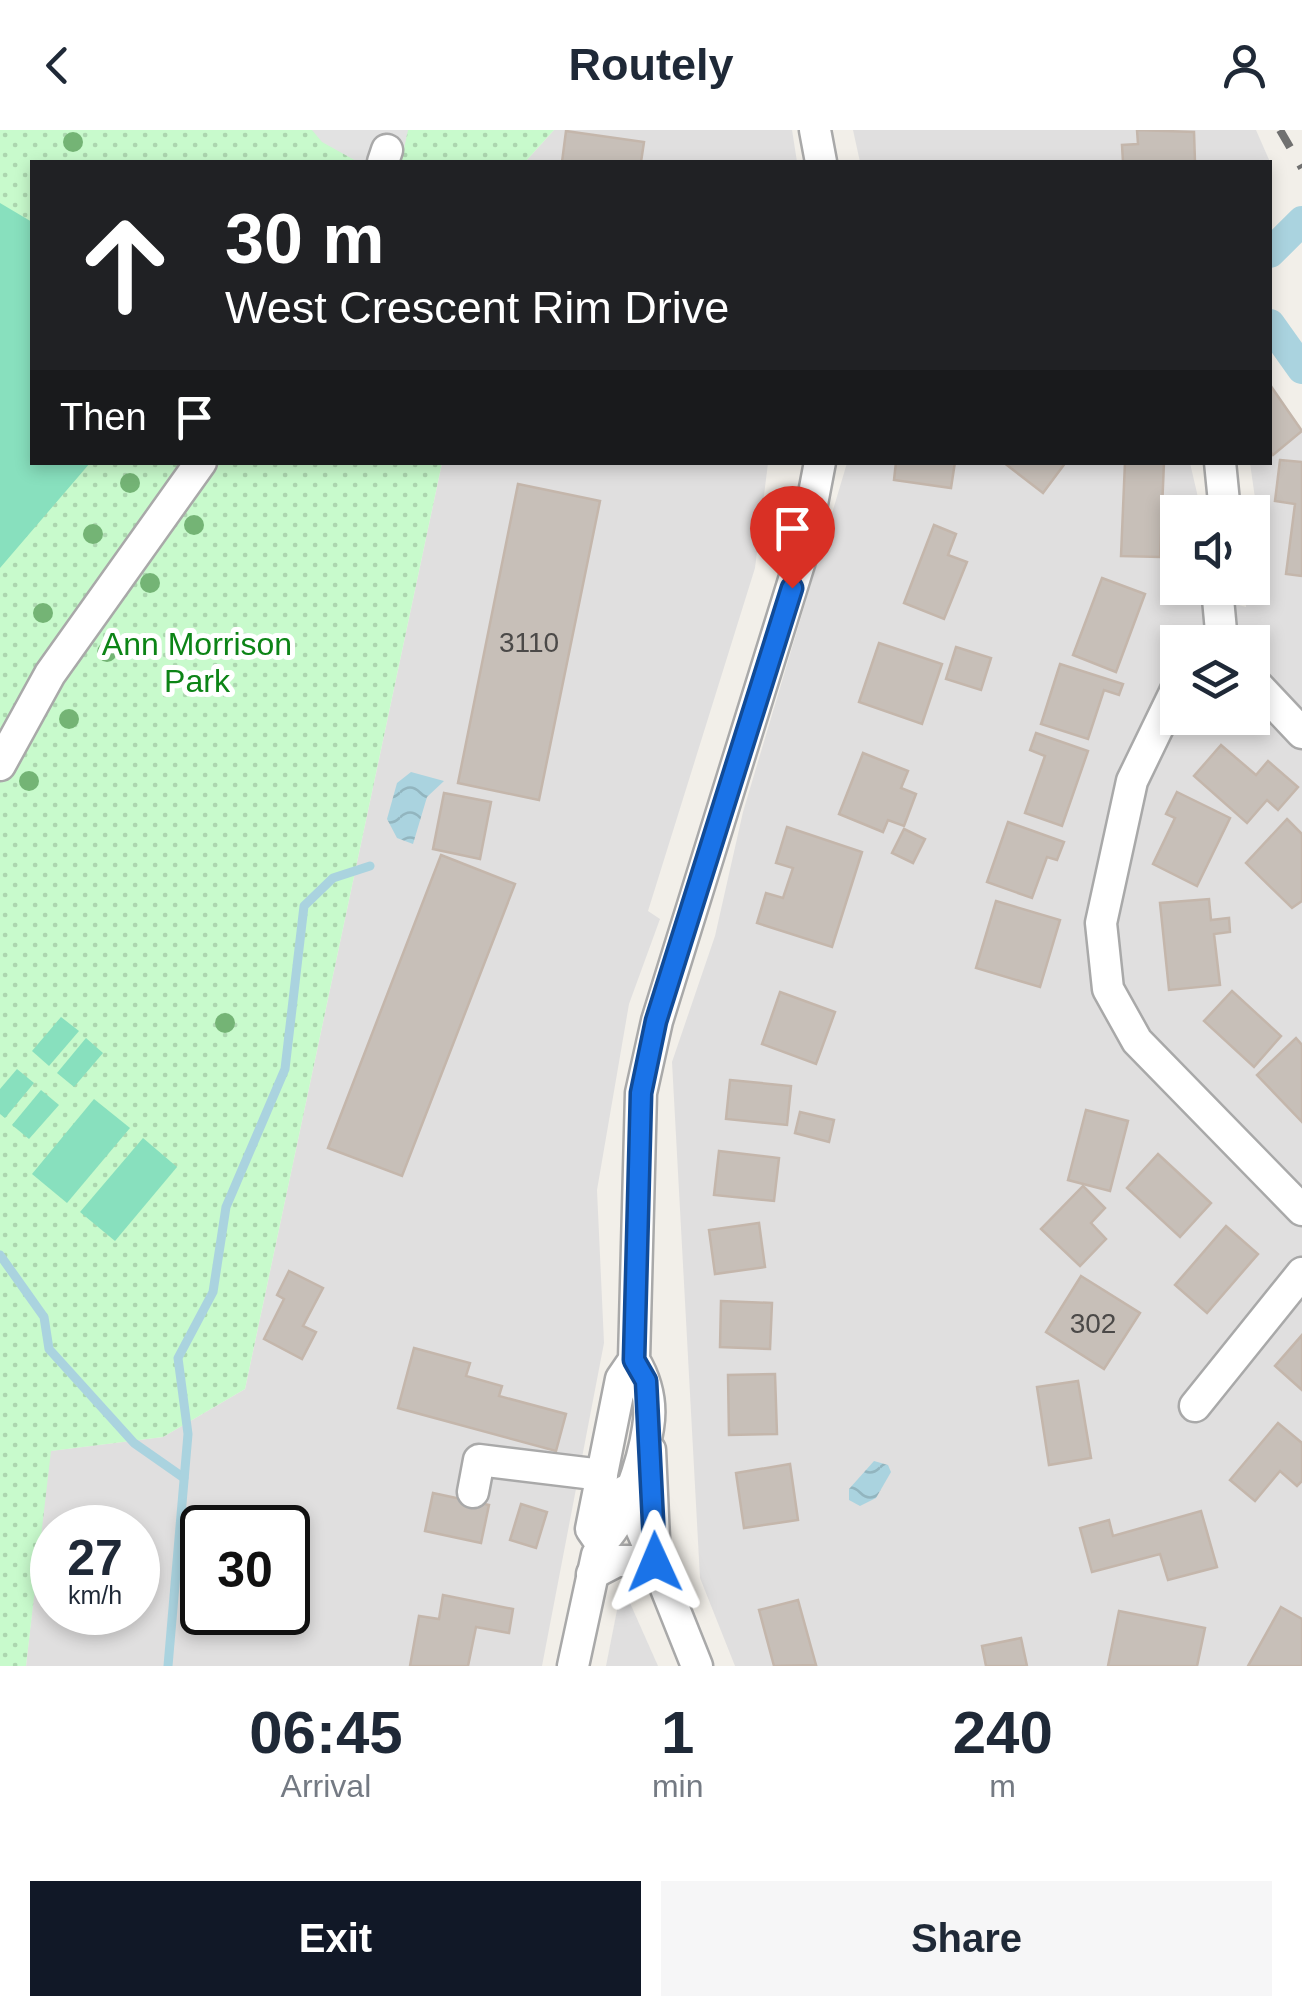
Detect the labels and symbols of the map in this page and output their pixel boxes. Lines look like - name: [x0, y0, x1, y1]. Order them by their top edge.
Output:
- pin: [750, 486, 835, 589]
- park label: Ann Morrison Park: [102, 626, 292, 699]
- house number: 3110: [499, 627, 559, 658]
- house number: 302: [1070, 1308, 1116, 1339]
- speed limit sign: 30: [180, 1505, 310, 1635]
- position arrow: [603, 1510, 707, 1614]

